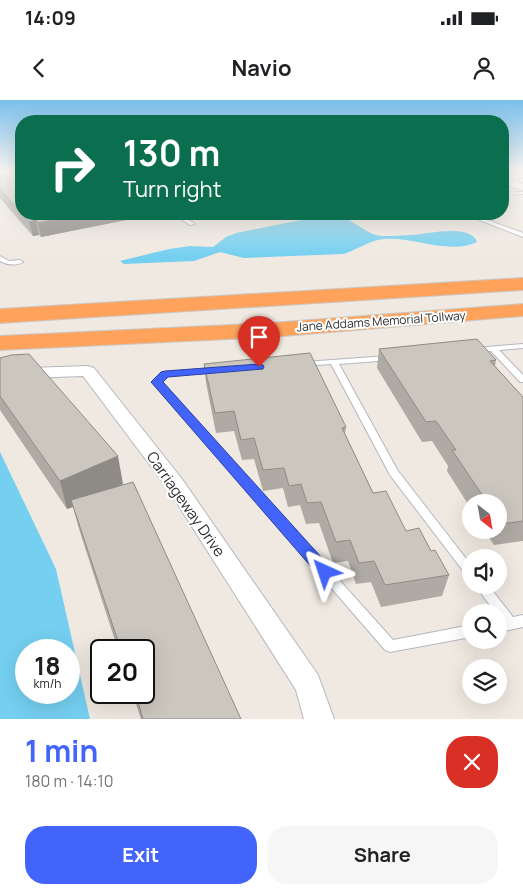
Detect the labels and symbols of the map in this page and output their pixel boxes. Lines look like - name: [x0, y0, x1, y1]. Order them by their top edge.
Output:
- street label: Jane Addams Memorial Tollway: [296, 307, 467, 335]
- pin: [238, 316, 280, 367]
- street label: Carriageway Drive: [142, 447, 230, 561]
- north arrow: [462, 494, 508, 539]
- position arrow: [298, 545, 350, 597]
- speed limit sign: 20: [90, 639, 155, 704]

